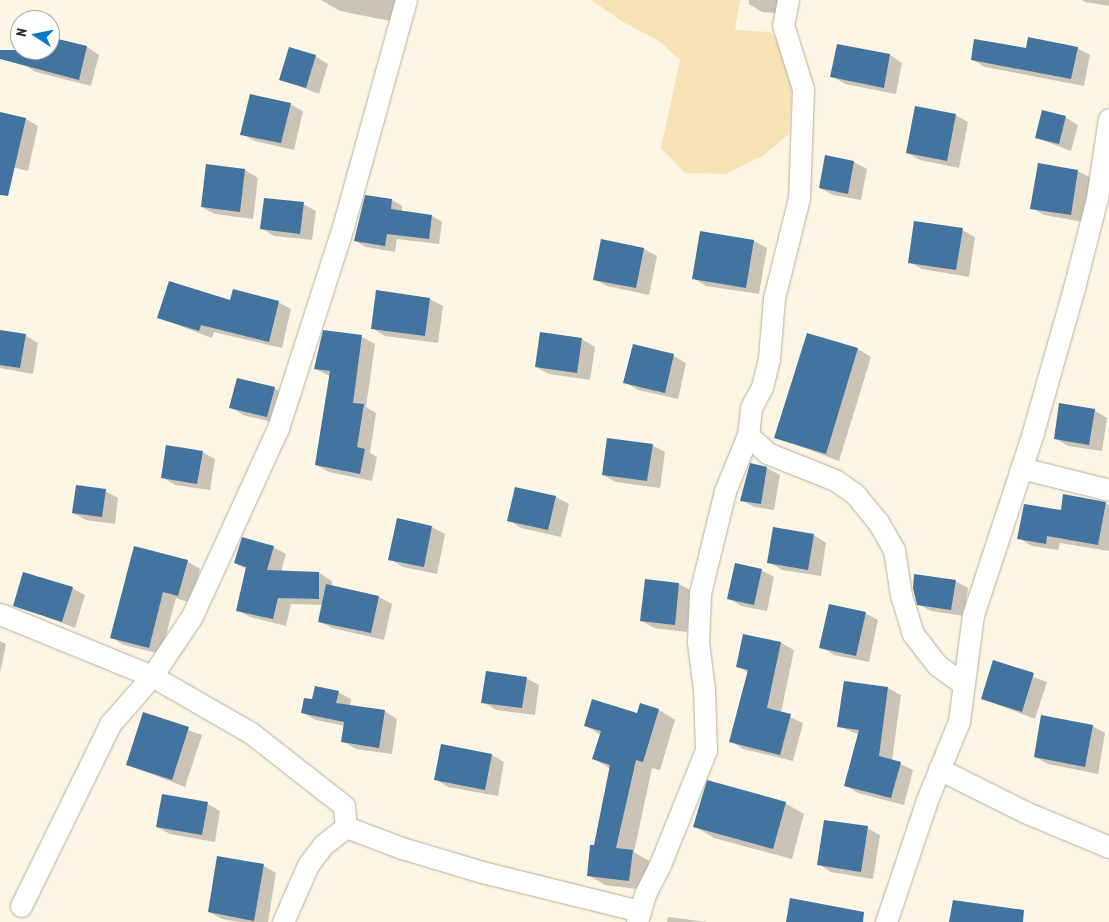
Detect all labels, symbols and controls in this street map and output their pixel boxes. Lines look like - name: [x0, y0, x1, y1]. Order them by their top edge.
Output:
- north arrow: [10, 10, 60, 60]
- text: N: [12, 27, 31, 38]

